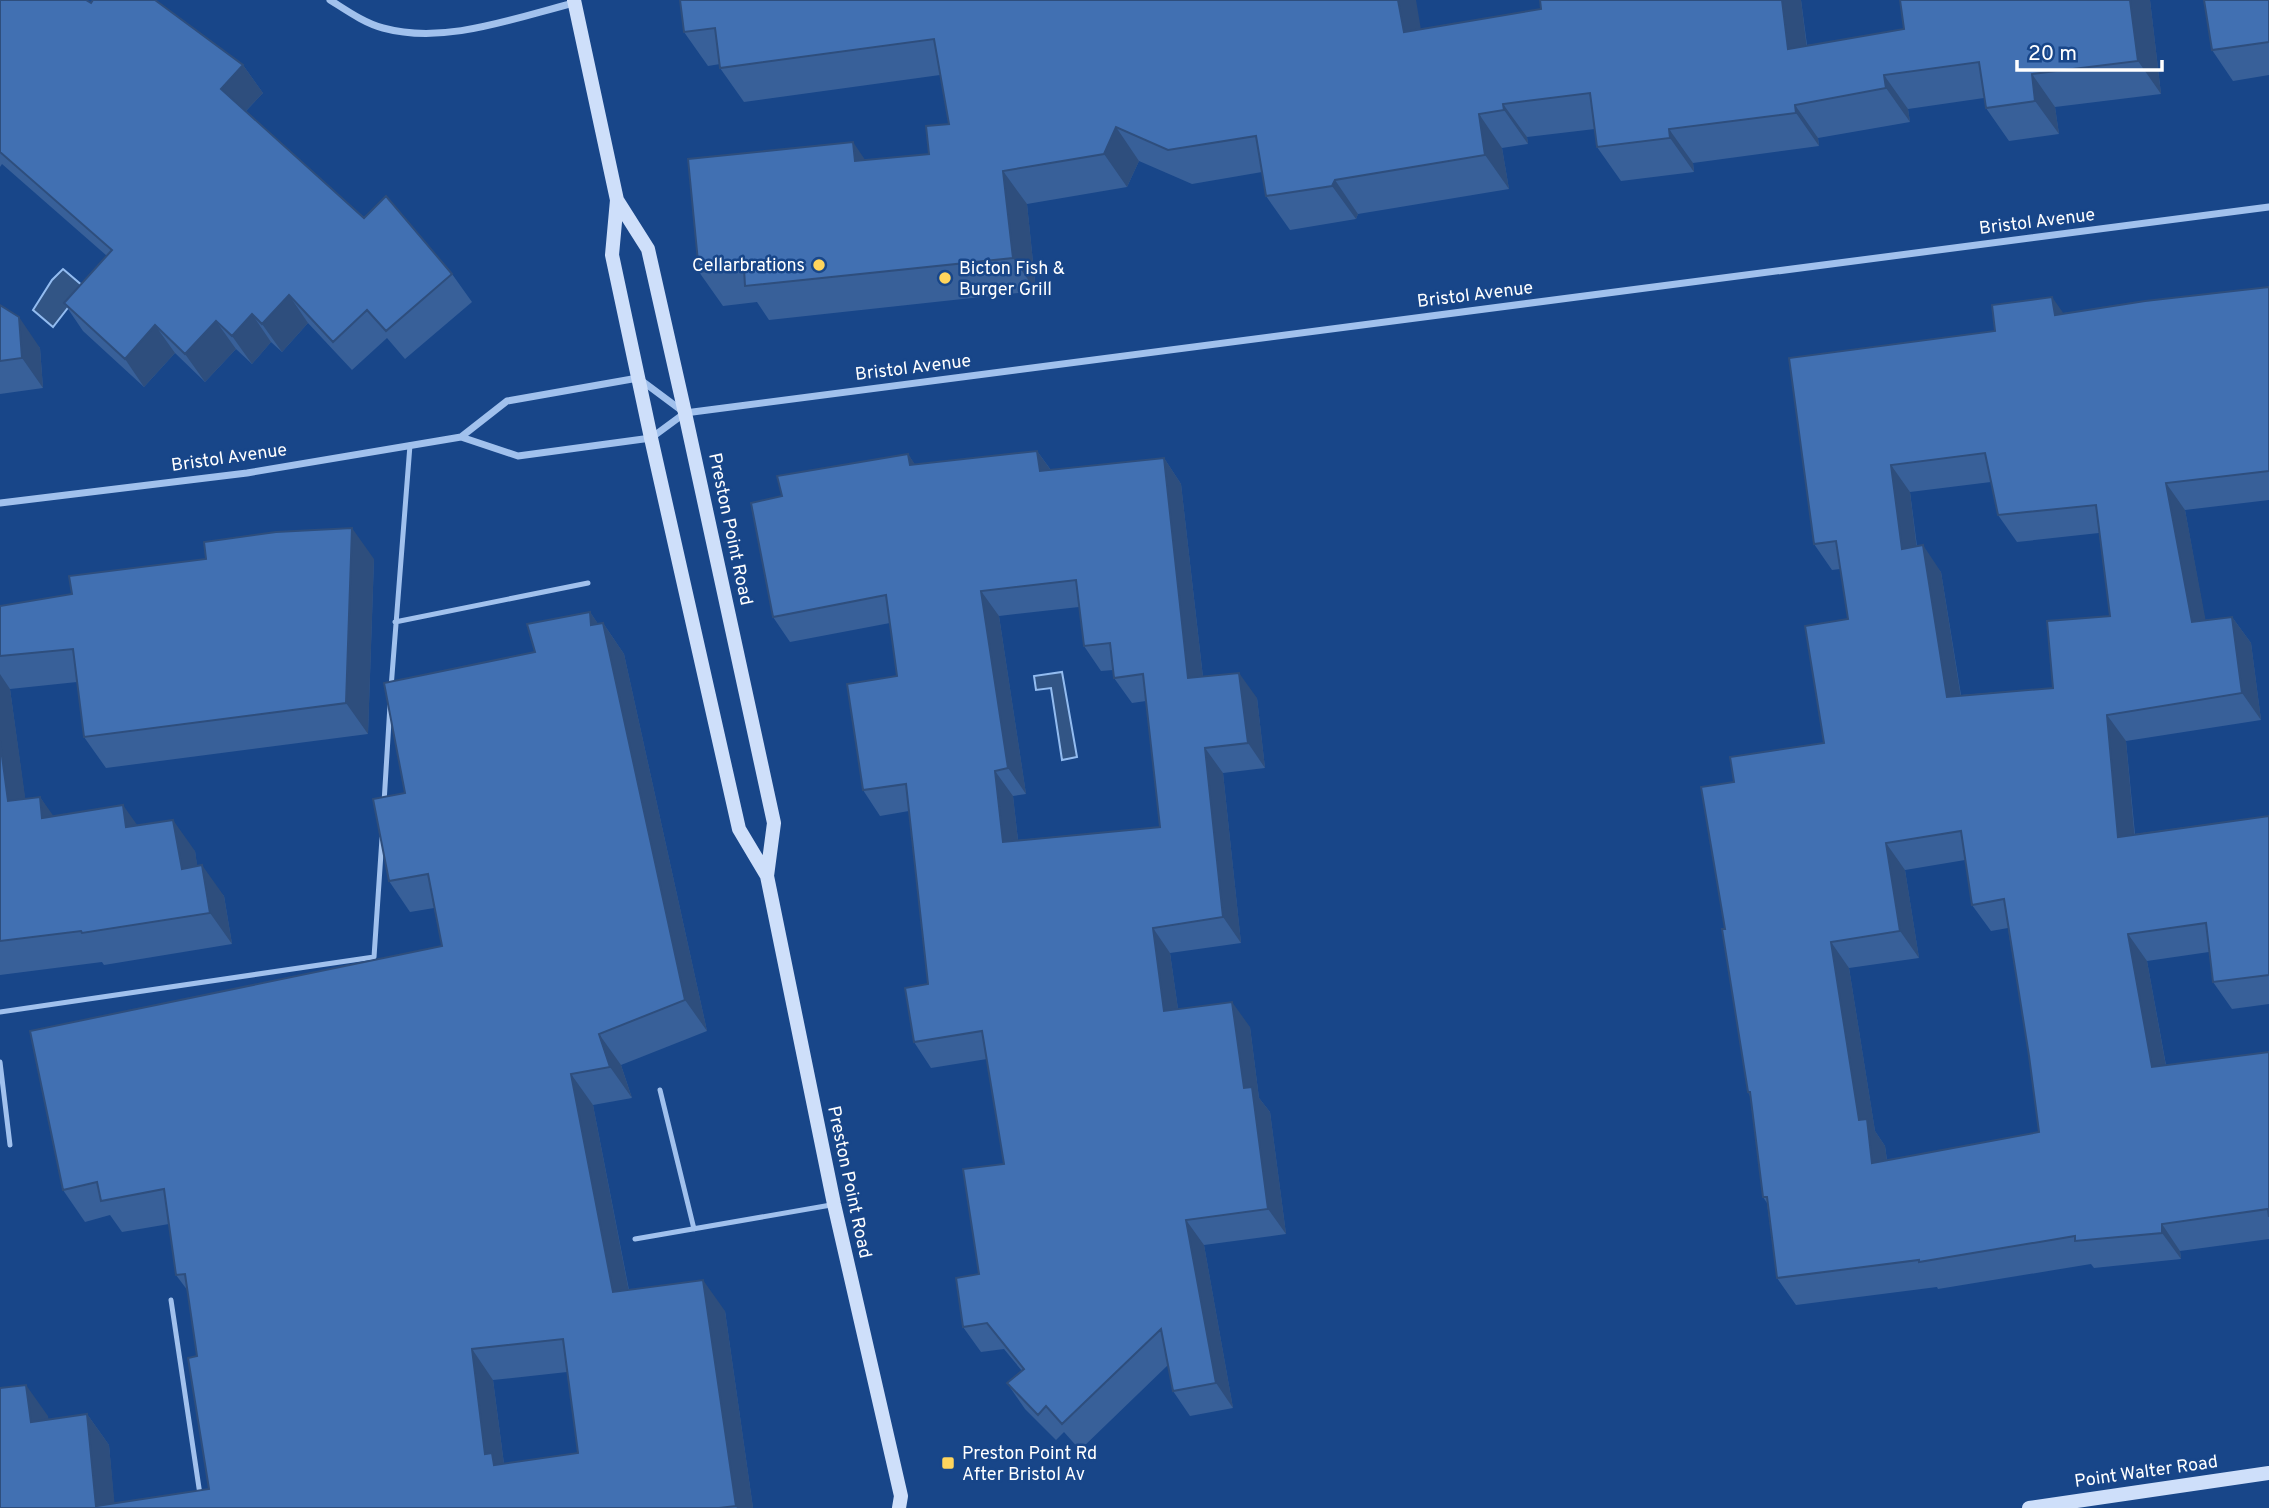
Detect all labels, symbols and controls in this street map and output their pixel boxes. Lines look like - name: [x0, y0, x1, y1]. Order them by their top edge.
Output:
- scale bar: [2017, 28, 2162, 72]
- text: 20 m: [2028, 41, 2077, 68]
- street label: Bristol Avenue: [1978, 204, 2096, 241]
- place label: Cellarbrations: [692, 255, 805, 278]
- marker: Cellarbrations: [811, 257, 827, 273]
- place label: Bicton Fish & Burger Grill: [959, 258, 1065, 302]
- marker: Bicton Fish & Burger Grill: [937, 270, 953, 286]
- street label: Bristol Avenue: [1416, 277, 1534, 314]
- street label: Bristol Avenue: [854, 350, 972, 387]
- street label: Bristol Avenue: [170, 439, 289, 478]
- street label: Preston Point Road: [702, 451, 757, 608]
- street label: Preston Point Road: [821, 1104, 876, 1261]
- place label: Preston Point Rd After Bristol Av: [962, 1443, 1097, 1487]
- street label: Point Walter Road: [2073, 1451, 2220, 1494]
- marker: Preston Point Rd After Bristol Av: [940, 1455, 956, 1471]

